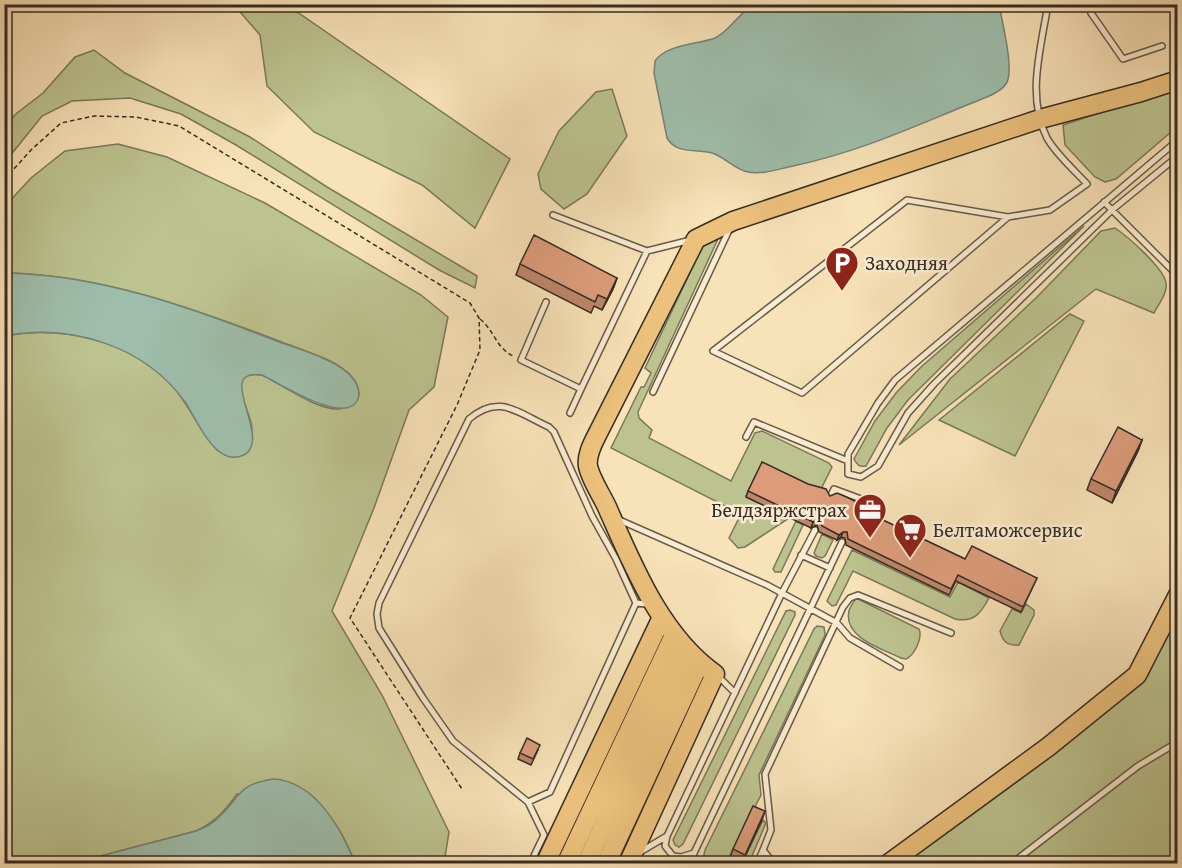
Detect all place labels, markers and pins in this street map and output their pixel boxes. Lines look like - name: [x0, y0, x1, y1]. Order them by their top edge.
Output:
- parking icon: Заходняя: [824, 245, 860, 292]
- place label: Заходняя: [865, 248, 948, 277]
- office icon: Белдзяржстрах: [852, 492, 888, 539]
- place label: Белдзяржстрах: [711, 495, 848, 524]
- supermarket icon: Белтаможсервис: [892, 512, 928, 559]
- place label: Белтаможсервис: [933, 515, 1083, 544]

